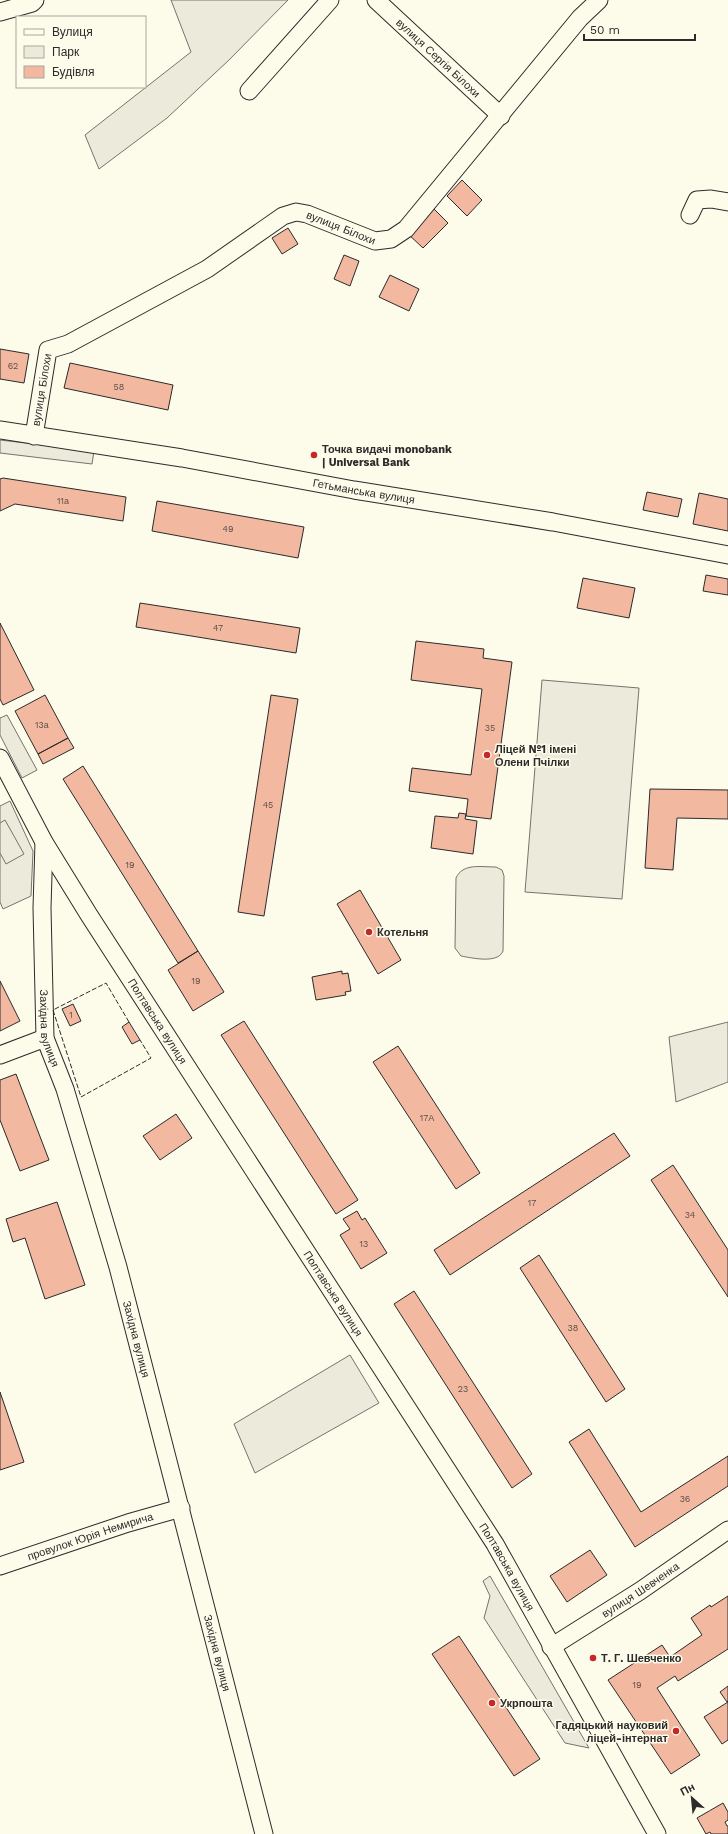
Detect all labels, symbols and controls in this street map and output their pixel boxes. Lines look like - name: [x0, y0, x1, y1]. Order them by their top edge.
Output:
- legend: [16, 16, 146, 88]
- street label: вулиця Сергія Білохи: [394, 16, 483, 100]
- scale bar: [584, 16, 695, 42]
- text: 50 m: [590, 23, 620, 37]
- text: Вулиця: [52, 25, 93, 39]
- text: Парк: [52, 45, 80, 59]
- text: Будівля: [52, 65, 94, 79]
- street label: вулиця Білохи: [305, 208, 378, 247]
- street label: вулиця Білохи: [29, 352, 54, 427]
- house number: 62: [8, 361, 18, 371]
- house number: 58: [114, 382, 124, 392]
- place label: Точка видачі monobank | Universal Bank: [322, 443, 452, 469]
- marker: Точка видачі monobank | Universal Bank: [309, 450, 319, 460]
- street label: Гетьманська вулиця: [312, 476, 416, 506]
- house number: 11а: [57, 496, 69, 506]
- house number: 49: [222, 524, 234, 534]
- house number: 47: [213, 623, 223, 633]
- house number: 13а: [35, 720, 49, 730]
- house number: 35: [485, 723, 495, 733]
- place label: Ліцей №1 імені Олени Пчілки: [495, 743, 576, 769]
- marker: Ліцей №1 імені Олени Пчілки: [482, 750, 492, 760]
- house number: 45: [263, 800, 273, 810]
- house number: 19: [125, 860, 135, 870]
- place label: Котельня: [377, 926, 428, 939]
- marker: Котельня: [364, 927, 374, 937]
- street label: Полтавська вулиця: [125, 976, 190, 1066]
- house number: 19: [191, 976, 201, 986]
- street label: Західна вулиця: [37, 989, 62, 1069]
- house number: 1: [69, 1010, 73, 1020]
- house number: 17А: [420, 1113, 434, 1123]
- house number: 17: [528, 1198, 536, 1208]
- house number: 34: [685, 1210, 696, 1220]
- house number: 13: [360, 1239, 368, 1249]
- street label: Полтавська вулиця: [301, 1248, 366, 1339]
- street label: Західна вулиця: [120, 1299, 153, 1379]
- house number: 38: [568, 1323, 578, 1333]
- house number: 23: [458, 1384, 468, 1394]
- house number: 36: [680, 1494, 690, 1504]
- street label: провулок Юрія Немирича: [26, 1509, 155, 1563]
- street label: Полтавська вулиця: [477, 1521, 537, 1613]
- street label: вулиця Шевченка: [599, 1559, 682, 1620]
- street label: Західна вулиця: [201, 1613, 233, 1693]
- place label: Т. Г. Шевченко: [601, 1652, 682, 1665]
- marker: Т. Г. Шевченко: [588, 1653, 598, 1663]
- house number: 19: [632, 1680, 642, 1690]
- place label: Укрпошта: [500, 1697, 554, 1710]
- marker: Укрпошта: [487, 1698, 497, 1708]
- place label: Гадяцький науковий ліцей-інтернат: [555, 1719, 669, 1745]
- marker: Гадяцький науковий ліцей-інтернат: [671, 1726, 681, 1736]
- north arrow: [672, 1778, 712, 1818]
- text: Пн: [678, 1780, 697, 1799]

